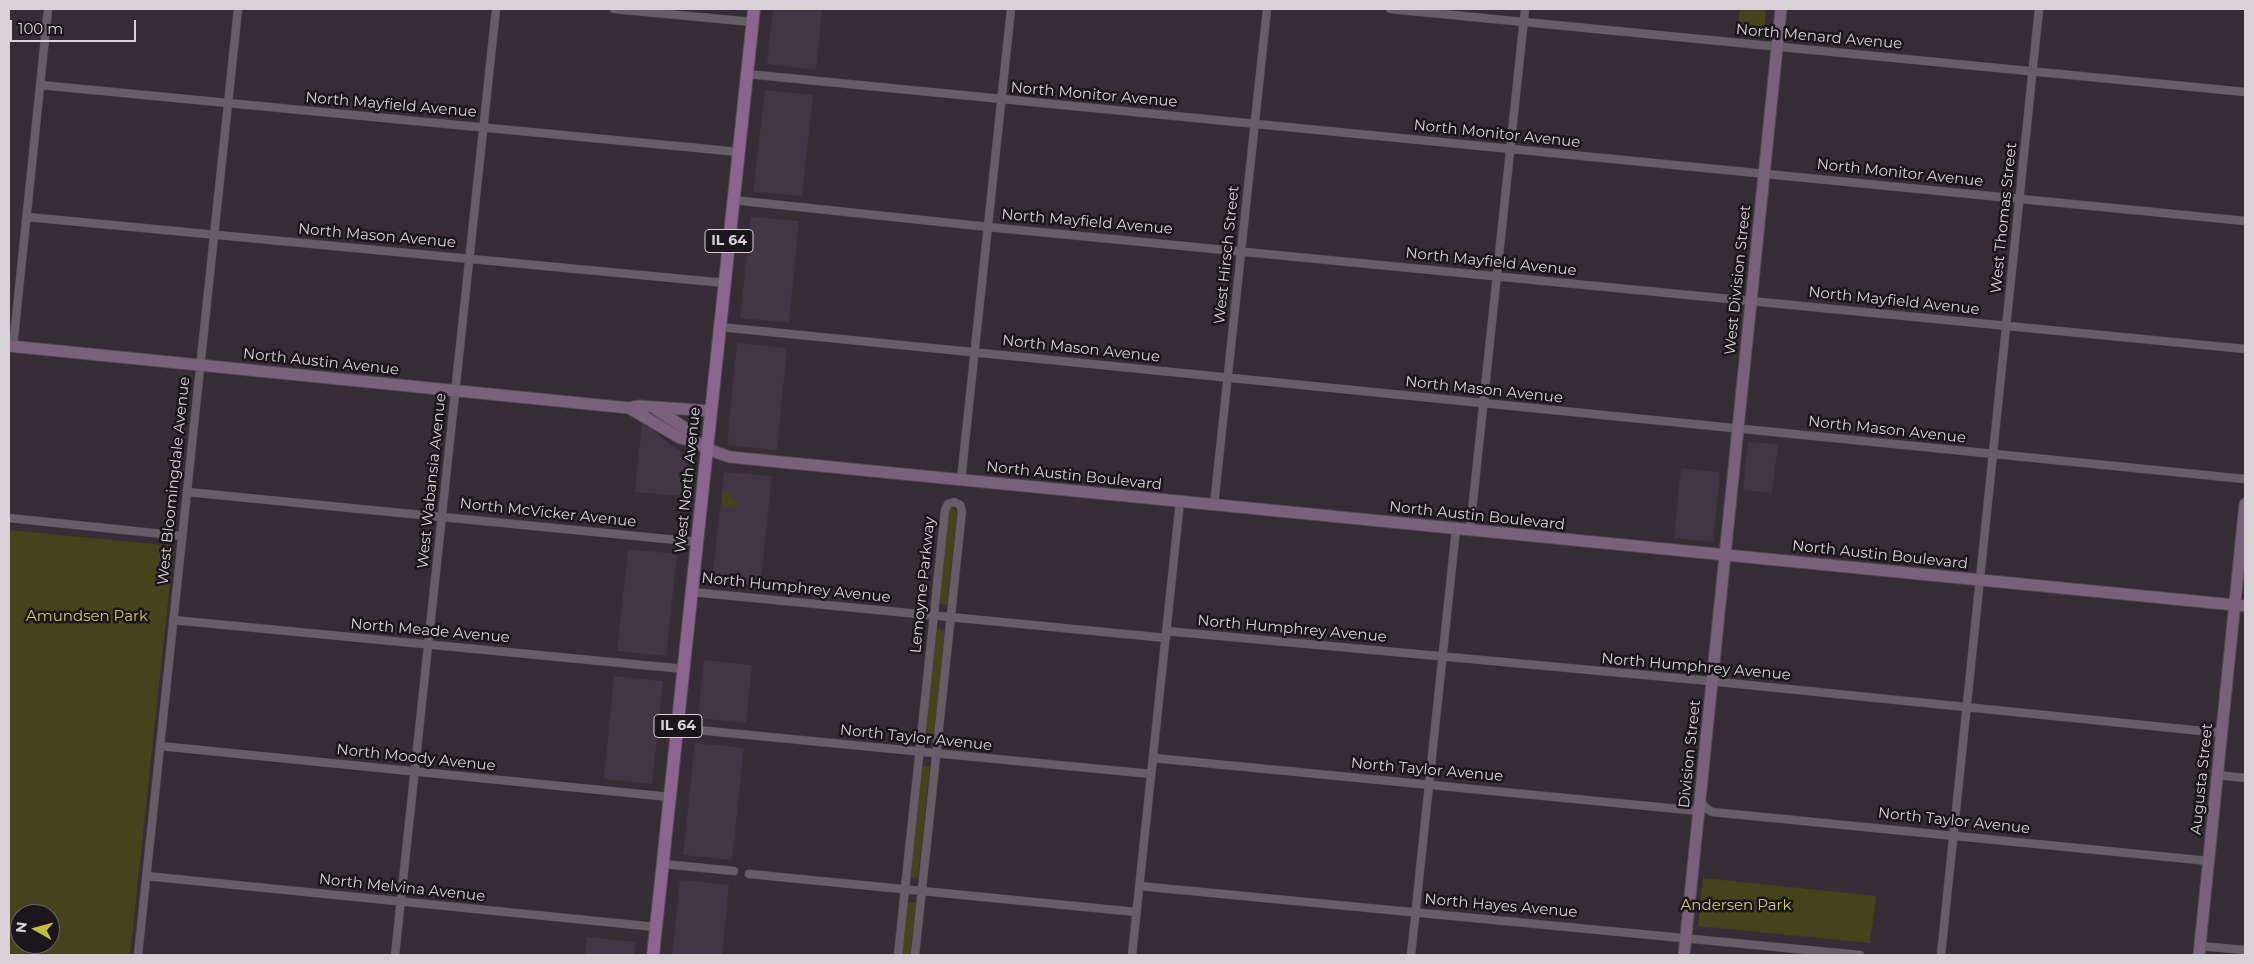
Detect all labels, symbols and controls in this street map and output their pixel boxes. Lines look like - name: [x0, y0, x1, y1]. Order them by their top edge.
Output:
- scale bar: [12, 10, 139, 42]
- text: 100 m: [18, 19, 63, 38]
- street label: North Menard Avenue: [1735, 21, 1903, 53]
- street label: North Monitor Avenue: [1010, 79, 1178, 111]
- street label: North Mayfield Avenue: [305, 89, 477, 121]
- street label: North Monitor Avenue: [1413, 116, 1581, 152]
- street label: West Thomas Street: [1987, 142, 2021, 294]
- street label: North Monitor Avenue: [1816, 155, 1984, 191]
- street label: West Hirsch Street: [1211, 185, 1243, 325]
- street label: West Division Street: [1721, 204, 1755, 356]
- street label: North Mayfield Avenue: [1001, 206, 1173, 238]
- street label: North Mason Avenue: [297, 220, 457, 252]
- road number: IL 64: [705, 230, 753, 252]
- street label: North Mayfield Avenue: [1405, 244, 1577, 280]
- street label: North Mayfield Avenue: [1808, 283, 1980, 319]
- street label: North Mason Avenue: [1001, 332, 1161, 366]
- street label: North Austin Avenue: [242, 345, 400, 379]
- street label: North Mason Avenue: [1404, 373, 1564, 407]
- street label: West Bloomingdale Avenue: [154, 376, 194, 586]
- street label: West Wabansia Avenue: [414, 392, 450, 570]
- street label: West North Avenue: [671, 406, 705, 554]
- street label: North Mason Avenue: [1807, 413, 1967, 447]
- street label: North Austin Boulevard: [985, 458, 1163, 494]
- street label: North McVicker Avenue: [459, 495, 637, 531]
- street label: North Austin Boulevard: [1388, 498, 1566, 534]
- street label: Lemoyne Parkway: [907, 516, 939, 654]
- street label: North Austin Boulevard: [1791, 537, 1969, 573]
- street label: North Humphrey Avenue: [701, 569, 891, 607]
- park label: Amundsen Park: [26, 608, 148, 626]
- street label: North Humphrey Avenue: [1197, 612, 1387, 646]
- street label: North Meade Avenue: [350, 615, 510, 647]
- street label: North Humphrey Avenue: [1601, 650, 1791, 684]
- street label: Division Street: [1675, 699, 1705, 809]
- road number: IL 64: [654, 714, 702, 738]
- street label: North Taylor Avenue: [839, 721, 993, 755]
- street label: Augusta Street: [2187, 722, 2217, 836]
- street label: North Moody Avenue: [336, 741, 496, 775]
- street label: North Taylor Avenue: [1350, 754, 1504, 786]
- street label: North Taylor Avenue: [1877, 804, 2031, 838]
- street label: North Melvina Avenue: [318, 870, 486, 906]
- street label: North Hayes Avenue: [1424, 890, 1578, 922]
- park label: Andersen Park: [1681, 897, 1791, 915]
- north arrow: [10, 904, 60, 954]
- text: N: [11, 921, 31, 934]

